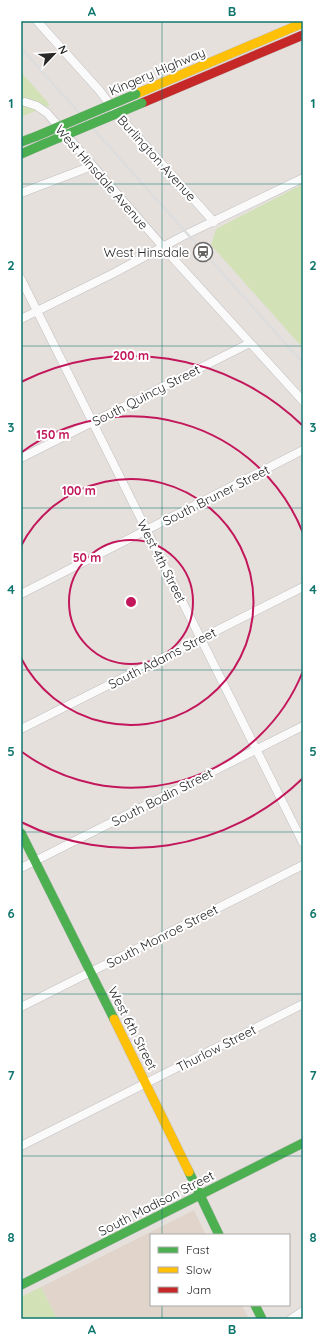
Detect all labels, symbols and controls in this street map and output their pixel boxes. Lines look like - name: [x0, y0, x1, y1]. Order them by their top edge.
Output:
- text: A: [88, 3, 97, 19]
- text: B: [228, 3, 236, 19]
- north arrow: [34, 34, 74, 74]
- text: N: [55, 43, 71, 56]
- street label: Kingery Highway: [106, 44, 208, 98]
- text: 1: [8, 95, 14, 111]
- text: 1: [310, 95, 316, 111]
- street label: Burlington Avenue: [114, 112, 200, 204]
- street label: West Hinsdale Avenue: [52, 121, 152, 233]
- station icon: West Hinsdale: [192, 241, 214, 263]
- place label: West Hinsdale: [104, 244, 189, 260]
- text: 2: [7, 257, 15, 273]
- text: 2: [309, 257, 317, 273]
- text: 200 m: [113, 348, 149, 363]
- street label: South Quincy Street: [89, 361, 203, 429]
- text: 3: [8, 419, 15, 435]
- text: 3: [310, 419, 317, 435]
- text: 150 m: [36, 427, 70, 442]
- street label: South Bruner Street: [160, 461, 272, 529]
- text: 100 m: [62, 483, 96, 498]
- street label: West 4th Street: [134, 517, 190, 605]
- text: 50 m: [73, 550, 101, 565]
- text: 4: [7, 581, 15, 597]
- text: 4: [309, 581, 317, 597]
- centre of rings: [124, 595, 138, 609]
- street label: South Adams Street: [105, 624, 219, 692]
- text: 5: [7, 743, 15, 759]
- text: 5: [309, 743, 317, 759]
- street label: South Bodin Street: [109, 765, 215, 829]
- street label: South Monroe Street: [104, 901, 220, 971]
- text: 6: [7, 905, 15, 921]
- text: 6: [309, 905, 317, 921]
- street label: West 6th Street: [105, 984, 161, 1072]
- street label: Thurlow Street: [174, 1021, 258, 1075]
- text: 7: [7, 1067, 15, 1083]
- text: 7: [309, 1067, 317, 1083]
- street label: South Madison Street: [95, 1167, 217, 1239]
- text: 8: [7, 1229, 15, 1245]
- text: 8: [309, 1229, 317, 1245]
- legend: [150, 1234, 290, 1306]
- text: Fast: [186, 1242, 210, 1257]
- text: Slow: [186, 1262, 212, 1277]
- text: Jam: [186, 1282, 211, 1297]
- text: A: [88, 1321, 97, 1337]
- text: B: [228, 1321, 236, 1337]

